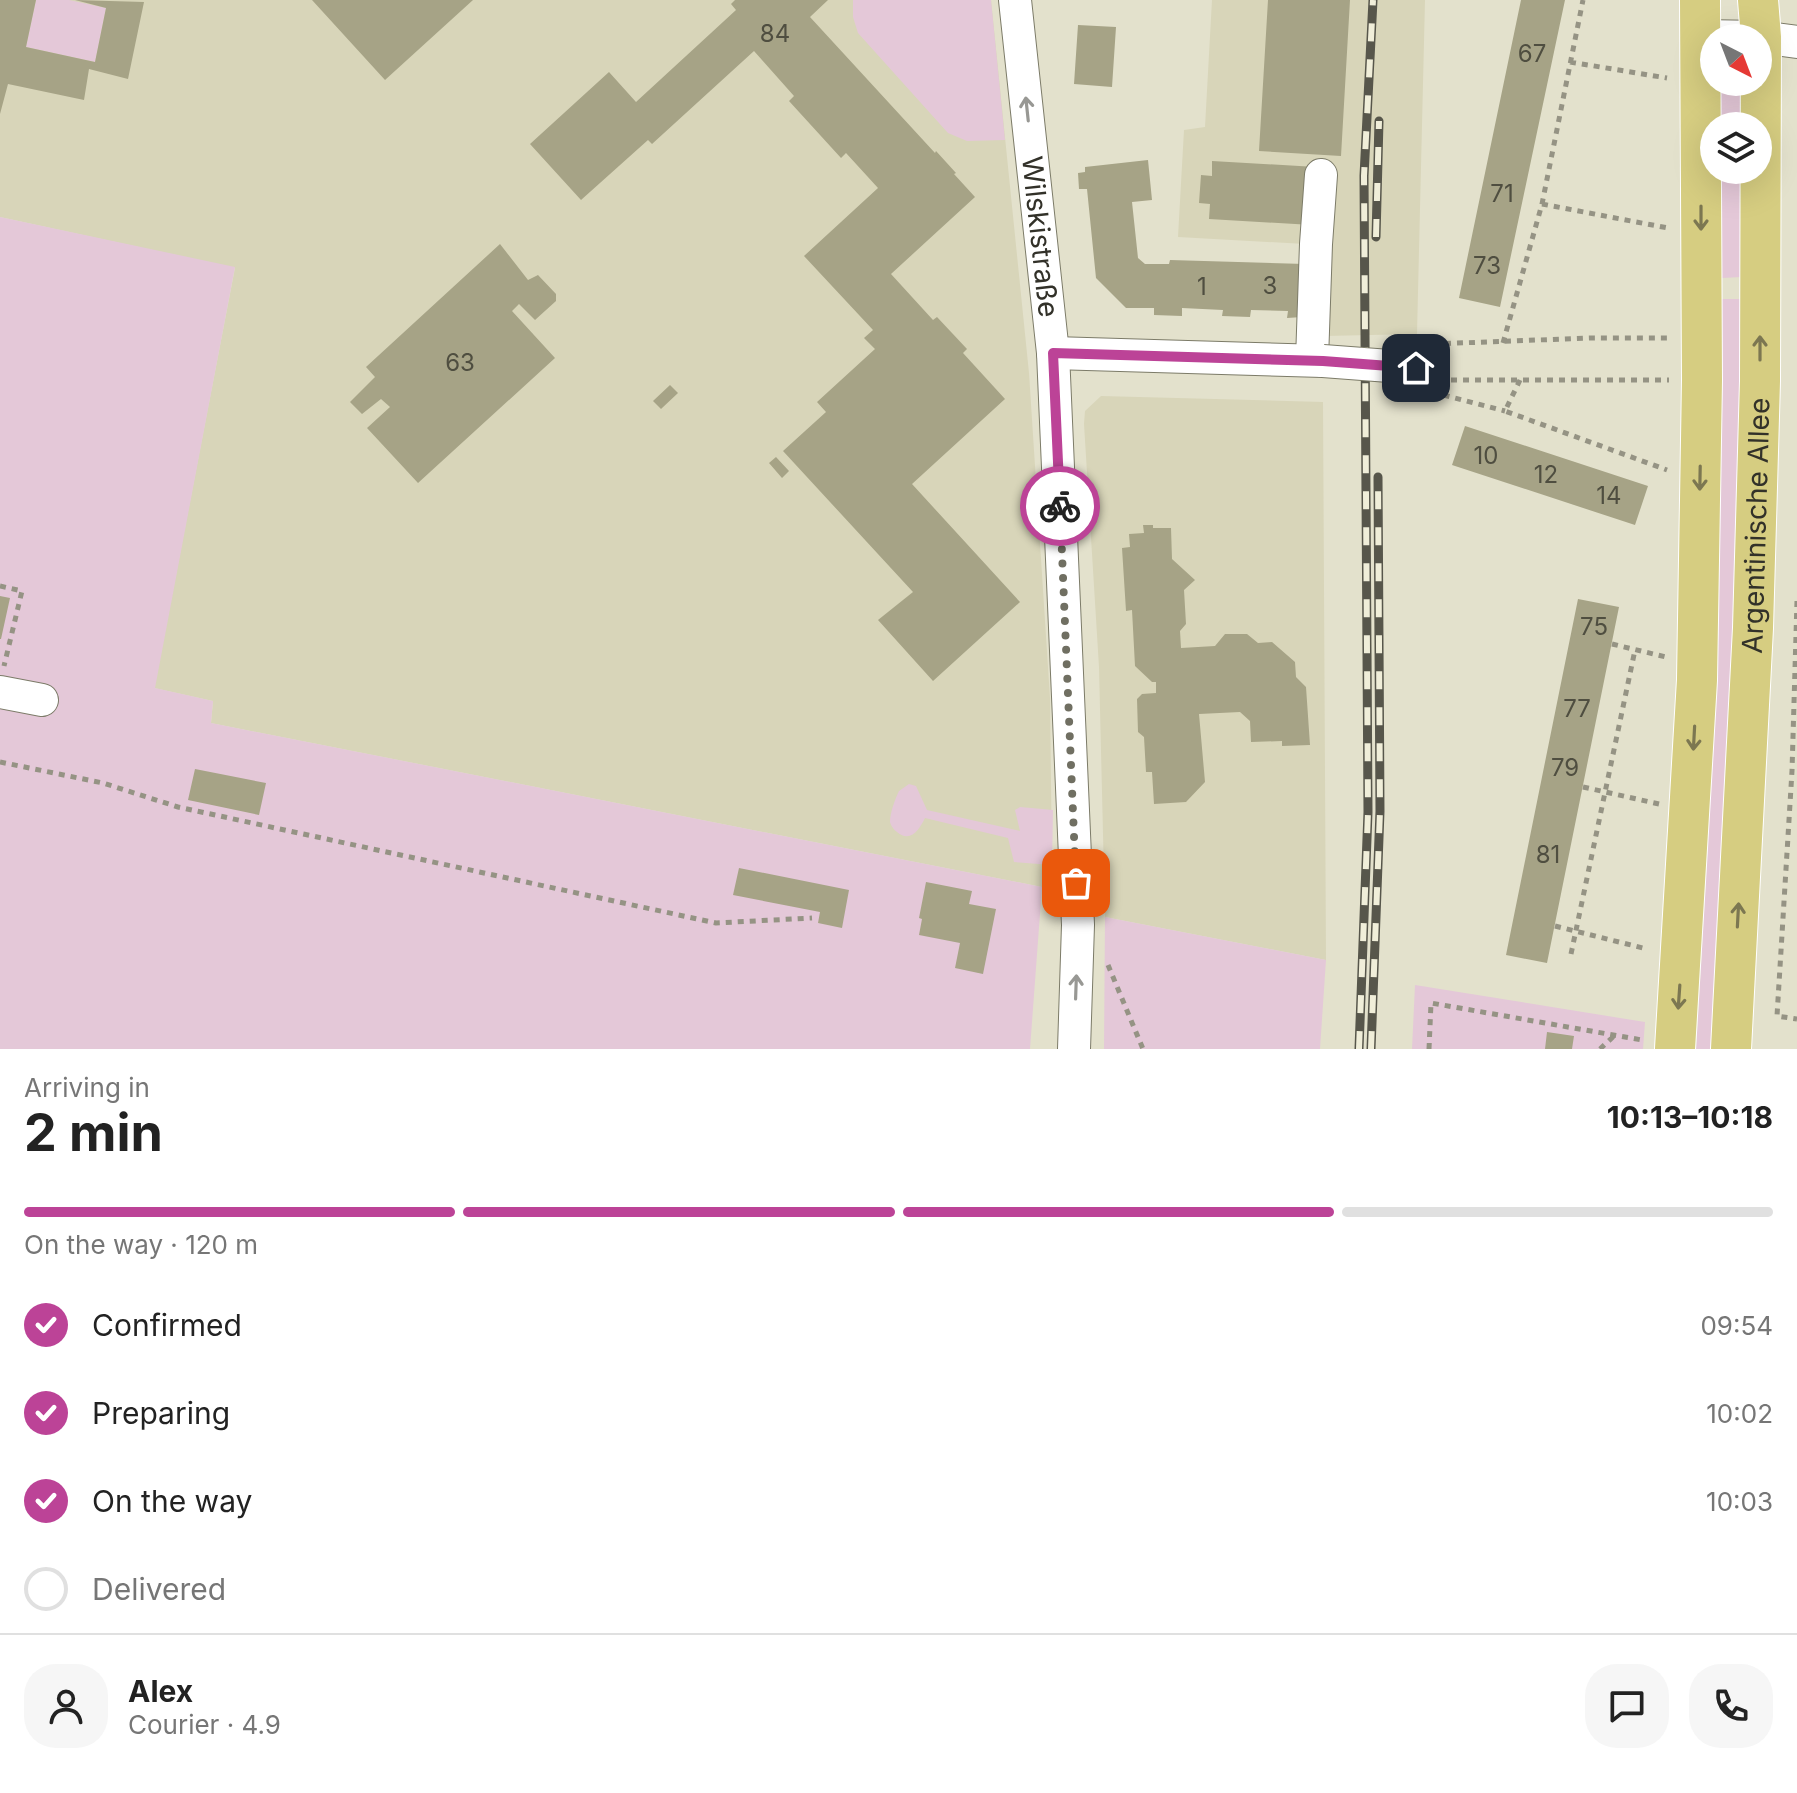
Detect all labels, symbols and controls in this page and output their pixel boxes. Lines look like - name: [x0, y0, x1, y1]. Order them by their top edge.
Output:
- house number: 84: [760, 19, 790, 48]
- north arrow: [1700, 24, 1772, 96]
- map controls: [1700, 24, 1772, 184]
- house number: 67: [1518, 39, 1546, 68]
- one-way arrow: [1019, 96, 1034, 123]
- button: layers: [1700, 112, 1772, 184]
- street label: Wilskistraße: [1015, 154, 1066, 319]
- house number: 71: [1490, 179, 1514, 208]
- one-way arrow: [1693, 204, 1709, 231]
- house number: 73: [1473, 251, 1501, 280]
- house number: 3: [1263, 271, 1277, 300]
- house number: 1: [1197, 272, 1207, 301]
- pin: [1382, 334, 1450, 402]
- one-way arrow: [1752, 335, 1768, 362]
- icon: home: [1394, 346, 1438, 390]
- house number: 63: [445, 348, 475, 377]
- street label: Argentinische Allee: [1735, 397, 1777, 654]
- house number: 10: [1474, 441, 1498, 470]
- house number: 12: [1534, 460, 1558, 489]
- one-way arrow: [1693, 464, 1708, 491]
- courier: [1020, 466, 1100, 546]
- house number: 14: [1596, 481, 1622, 510]
- icon: bike: [1038, 484, 1082, 528]
- house number: 75: [1580, 612, 1608, 641]
- house number: 77: [1563, 694, 1591, 723]
- one-way arrow: [1686, 724, 1701, 751]
- house number: 79: [1551, 753, 1579, 782]
- house number: 81: [1536, 840, 1560, 869]
- pin: [1042, 849, 1110, 917]
- icon: bag: [1054, 861, 1098, 905]
- one-way arrow: [1730, 902, 1745, 929]
- one-way arrow: [1068, 974, 1083, 1001]
- one-way arrow: [1671, 983, 1686, 1010]
- text: Arriving in: [24, 1072, 150, 1103]
- text: 10:13–10:18: [1607, 1099, 1773, 1135]
- text: 2 min: [24, 1101, 163, 1164]
- text: On the way · 120 m: [24, 1229, 258, 1260]
- icon: check: [24, 1303, 68, 1347]
- text: Confirmed: [92, 1307, 242, 1343]
- text: 09:54: [1700, 1310, 1773, 1341]
- icon: check: [24, 1391, 68, 1435]
- text: Preparing: [92, 1395, 230, 1431]
- text: 10:02: [1706, 1398, 1773, 1429]
- icon: check: [24, 1479, 68, 1523]
- text: On the way: [92, 1483, 252, 1519]
- text: 10:03: [1706, 1486, 1773, 1517]
- text: Delivered: [92, 1571, 226, 1607]
- button: person: [24, 1664, 108, 1748]
- button: chat: [1585, 1664, 1669, 1748]
- button: phone: [1689, 1664, 1773, 1748]
- text: Alex: [128, 1673, 193, 1709]
- text: Courier · 4.9: [128, 1709, 281, 1740]

